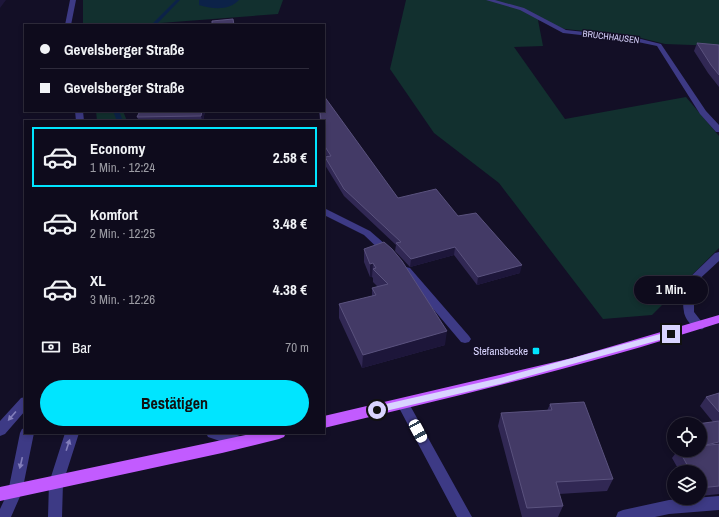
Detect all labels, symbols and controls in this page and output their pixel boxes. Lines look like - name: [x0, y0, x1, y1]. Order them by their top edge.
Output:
- street label: BRUCHHAUSEN: [582, 28, 640, 46]
- text: Gevelsberger Straße: [64, 39, 184, 60]
- text: Gevelsberger Straße: [64, 77, 184, 98]
- text: Economy: [90, 138, 145, 159]
- icon: car: [42, 139, 78, 175]
- text: 2.58 €: [273, 147, 307, 168]
- text: 1 Min. · 12:24: [90, 159, 155, 176]
- text: Komfort: [90, 204, 138, 225]
- icon: car: [42, 205, 78, 241]
- text: 3.48 €: [273, 213, 307, 234]
- text: 2 Min. · 12:25: [90, 225, 155, 242]
- text: XL: [90, 270, 106, 291]
- icon: car: [42, 271, 78, 307]
- callout: 1 Min.: [634, 276, 708, 304]
- text: 4.38 €: [273, 279, 307, 300]
- text: 1 Min.: [656, 281, 686, 298]
- text: 3 Min. · 12:26: [90, 291, 155, 308]
- route end: [662, 325, 680, 343]
- icon: cash: [40, 336, 62, 358]
- text: Bar: [72, 337, 91, 358]
- text: 70 m: [285, 339, 309, 356]
- place label: Stefansbecke: [473, 344, 528, 358]
- marker: Stefansbecke: [531, 346, 541, 356]
- button: Bestätigen: [40, 380, 309, 426]
- route start: [368, 401, 386, 419]
- one-way arrow: [8, 411, 17, 421]
- map controls: [667, 417, 707, 505]
- button: locate: [667, 417, 707, 457]
- car: [407, 418, 429, 444]
- one-way arrow: [65, 438, 71, 450]
- one-way arrow: [18, 456, 24, 469]
- button: layers: [667, 465, 707, 505]

